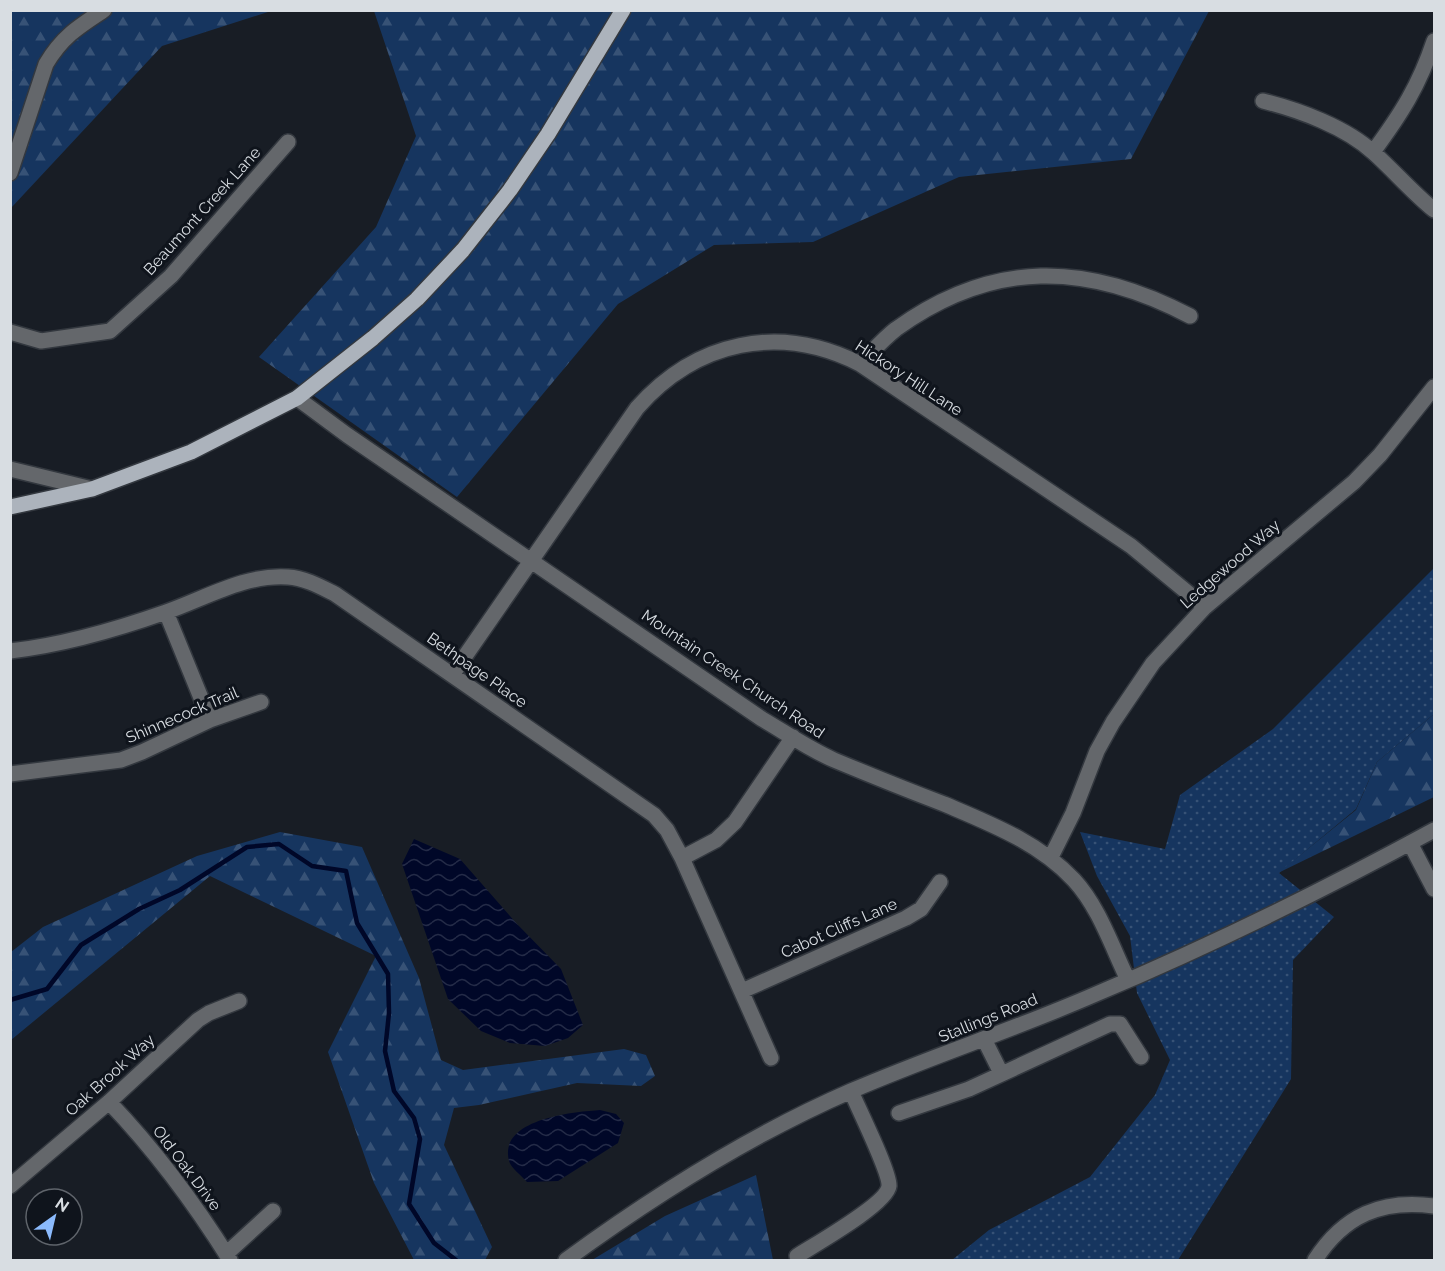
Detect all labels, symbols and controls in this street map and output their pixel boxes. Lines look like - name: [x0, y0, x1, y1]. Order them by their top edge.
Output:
- street label: Beaumont Creek Lane: [140, 143, 264, 279]
- street label: Hickory Hill Lane: [852, 336, 966, 420]
- street label: Ledgewood Way: [1176, 515, 1284, 612]
- street label: Mountain Creek Church Road: [638, 606, 828, 742]
- street label: Bethpage Place: [423, 628, 531, 712]
- street label: Shinnecock Trail: [123, 683, 242, 747]
- street label: Cabot Cliffs Lane: [778, 894, 900, 962]
- street label: Stallings Road: [936, 989, 1040, 1047]
- street label: Oak Brook Way: [62, 1030, 159, 1120]
- street label: Old Oak Drive: [149, 1122, 225, 1214]
- north arrow: [24, 1187, 84, 1247]
- text: N: [52, 1194, 72, 1216]

